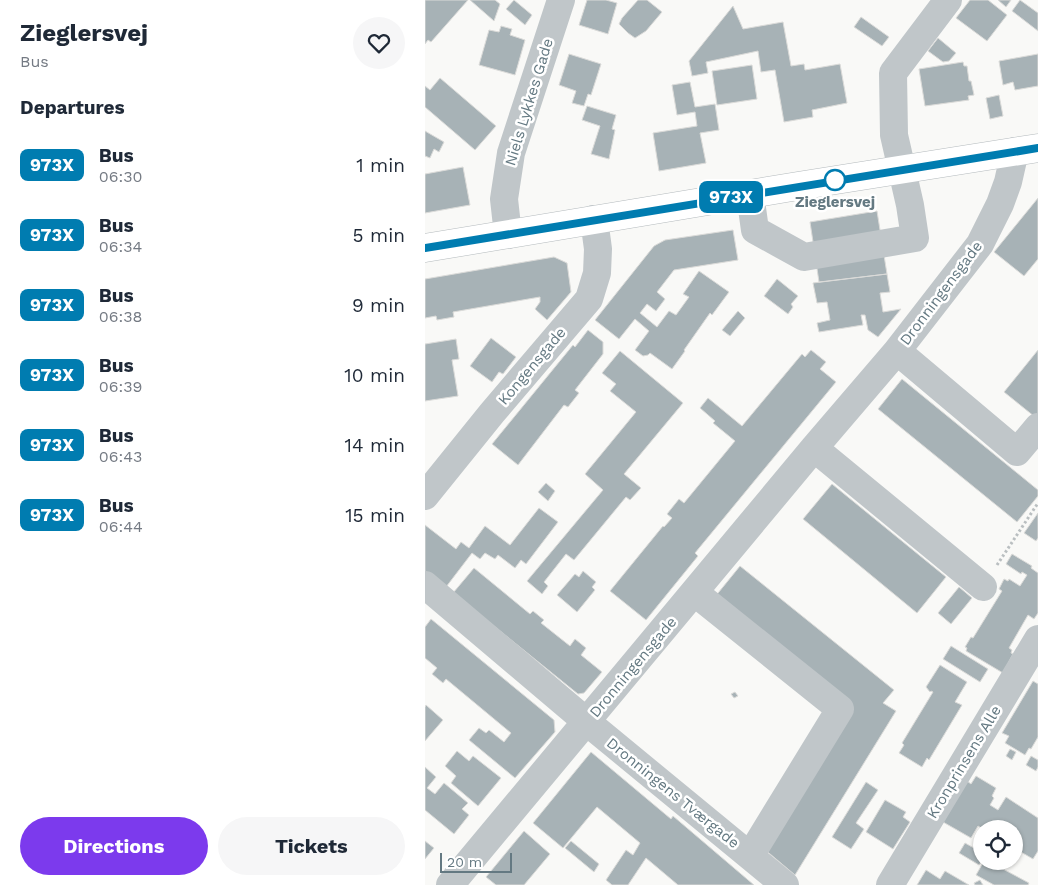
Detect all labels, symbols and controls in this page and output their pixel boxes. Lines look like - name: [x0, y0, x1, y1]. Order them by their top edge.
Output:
- button: heart: [353, 17, 405, 69]
- text: Zieglersvej: [20, 19, 148, 47]
- street label: Niels Lykkes Gade: [501, 36, 557, 168]
- text: Bus: [20, 52, 49, 71]
- text: Departures: [20, 96, 125, 119]
- text: Bus: [99, 144, 134, 167]
- text: 973X: [30, 154, 74, 175]
- text: 1 min: [356, 154, 405, 177]
- text: 06:30: [99, 167, 143, 186]
- marker: Zieglersvej: [824, 169, 846, 191]
- line badge: 973X: [696, 181, 766, 213]
- text: 973X: [709, 186, 753, 207]
- place label: Zieglersvej: [795, 193, 875, 211]
- text: Bus: [99, 214, 134, 237]
- text: 973X: [30, 224, 74, 245]
- text: 5 min: [353, 224, 405, 247]
- text: 06:34: [99, 237, 142, 256]
- street label: Dronningensgade: [896, 237, 986, 349]
- text: Bus: [99, 284, 134, 307]
- text: 973X: [30, 294, 74, 315]
- text: 9 min: [352, 294, 405, 317]
- text: 06:38: [99, 307, 142, 326]
- street label: Kongensgade: [494, 323, 570, 409]
- text: Bus: [99, 354, 134, 377]
- text: 973X: [30, 364, 74, 385]
- text: 10 min: [344, 364, 405, 387]
- text: 06:39: [99, 377, 142, 396]
- text: Bus: [99, 424, 134, 447]
- text: 973X: [30, 434, 74, 455]
- text: 14 min: [345, 434, 405, 457]
- text: 06:43: [99, 447, 142, 466]
- text: Bus: [99, 494, 134, 517]
- text: 973X: [30, 504, 74, 525]
- text: 15 min: [345, 504, 405, 527]
- text: 06:44: [99, 517, 143, 536]
- street label: Dronningensgade: [586, 613, 680, 721]
- street label: Kronprinsens Alle: [923, 702, 1005, 822]
- street label: Dronningens Tværgade: [603, 734, 743, 852]
- button: Directions: [20, 817, 208, 875]
- button: Tickets: [218, 817, 405, 875]
- map controls: [973, 820, 1023, 870]
- button: locate: [973, 820, 1023, 870]
- scale bar: [440, 850, 513, 873]
- text: 20 m: [447, 854, 482, 870]

